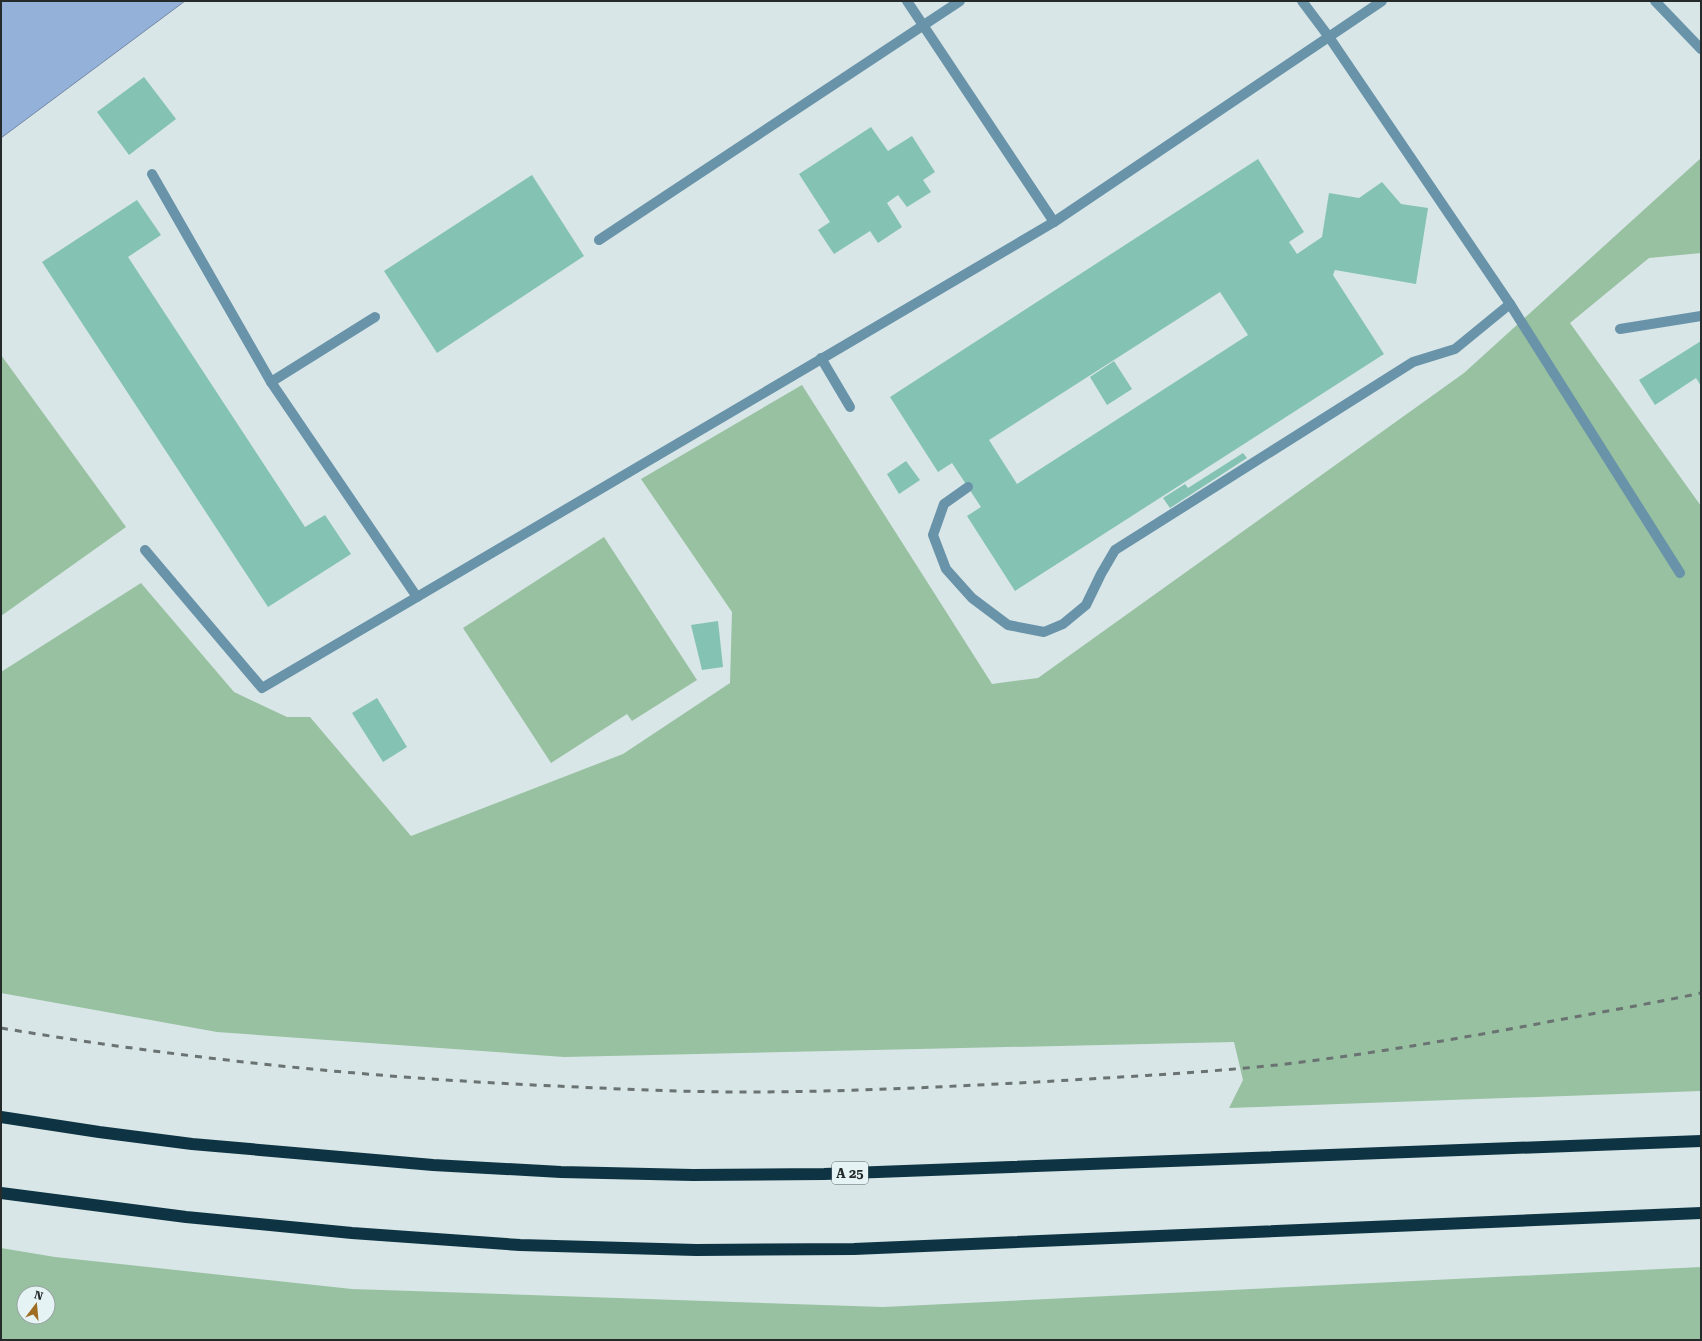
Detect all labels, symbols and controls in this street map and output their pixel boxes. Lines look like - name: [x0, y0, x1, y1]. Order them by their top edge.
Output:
- road number: A 25: [832, 1162, 868, 1184]
- north arrow: [16, 1285, 56, 1325]
- text: N: [33, 1288, 45, 1303]

